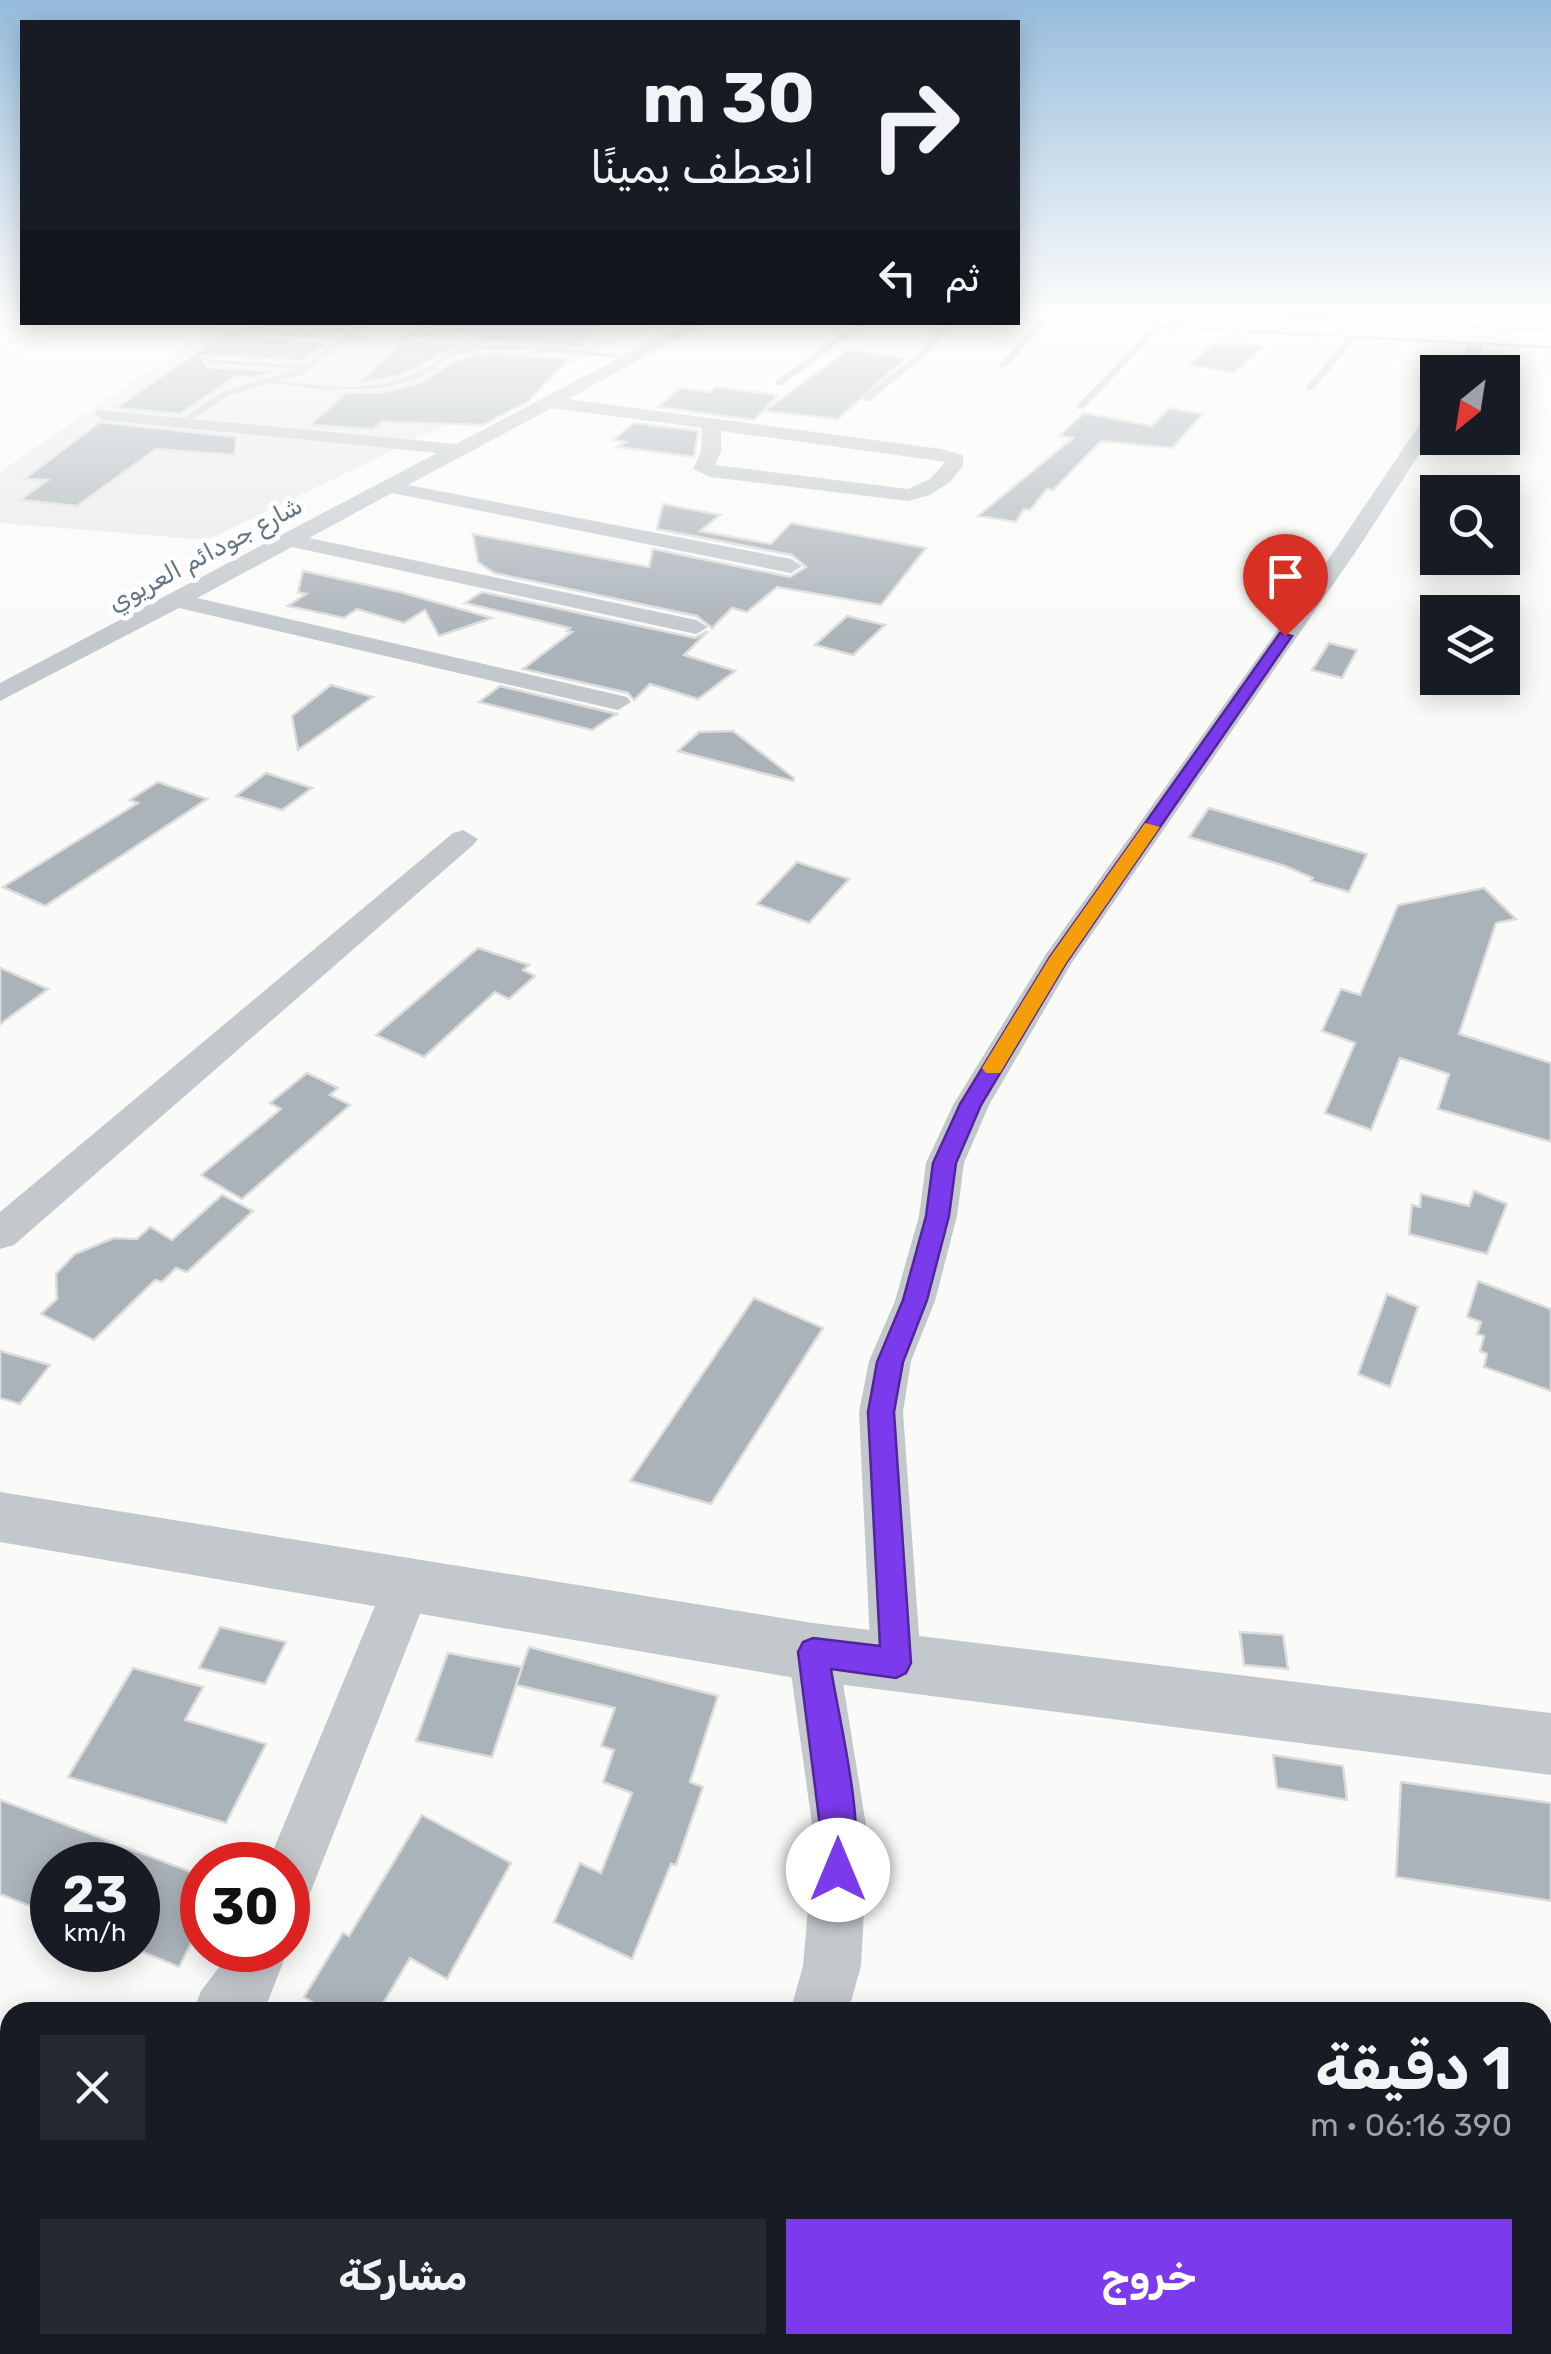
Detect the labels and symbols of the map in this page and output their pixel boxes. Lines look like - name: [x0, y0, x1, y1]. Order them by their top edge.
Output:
- north arrow: [1420, 355, 1520, 455]
- street label: شارع جودائم العريوي: [103, 491, 309, 620]
- pin: [1243, 534, 1328, 637]
- position arrow: [786, 1818, 890, 1922]
- speed limit sign: 30: [180, 1842, 310, 1972]

